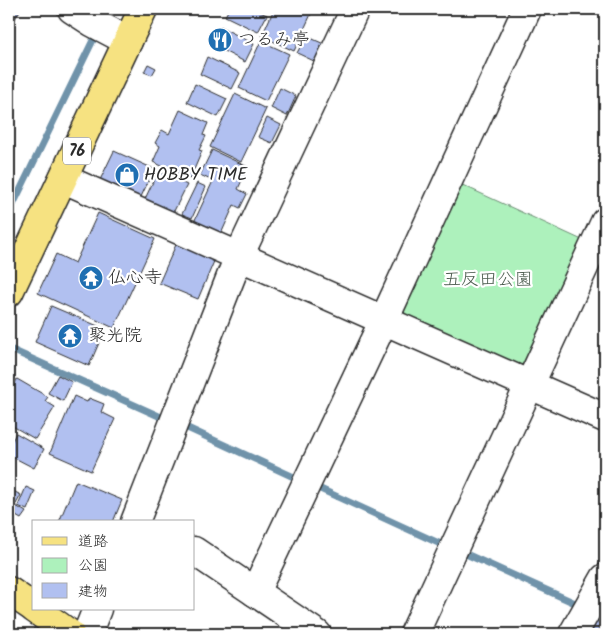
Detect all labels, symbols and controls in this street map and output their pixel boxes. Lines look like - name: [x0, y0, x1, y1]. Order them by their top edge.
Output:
- place label: つるみ亭: [238, 26, 310, 55]
- restaurant icon: つるみ亭: [207, 27, 233, 53]
- road number: 76: [63, 138, 91, 164]
- place label: HOBBY TIME: [144, 161, 248, 190]
- shop icon: HOBBY TIME: [114, 162, 140, 188]
- place label: 仏心寺: [108, 264, 162, 293]
- temple icon: 仏心寺: [78, 265, 104, 291]
- park label: 五反田公園: [443, 266, 533, 295]
- place label: 聚光院: [88, 322, 142, 351]
- temple icon: 聚光院: [57, 323, 83, 349]
- legend: [32, 520, 195, 610]
- text: 道路: [78, 530, 108, 554]
- text: 公園: [78, 554, 108, 578]
- text: 建物: [78, 580, 108, 604]

